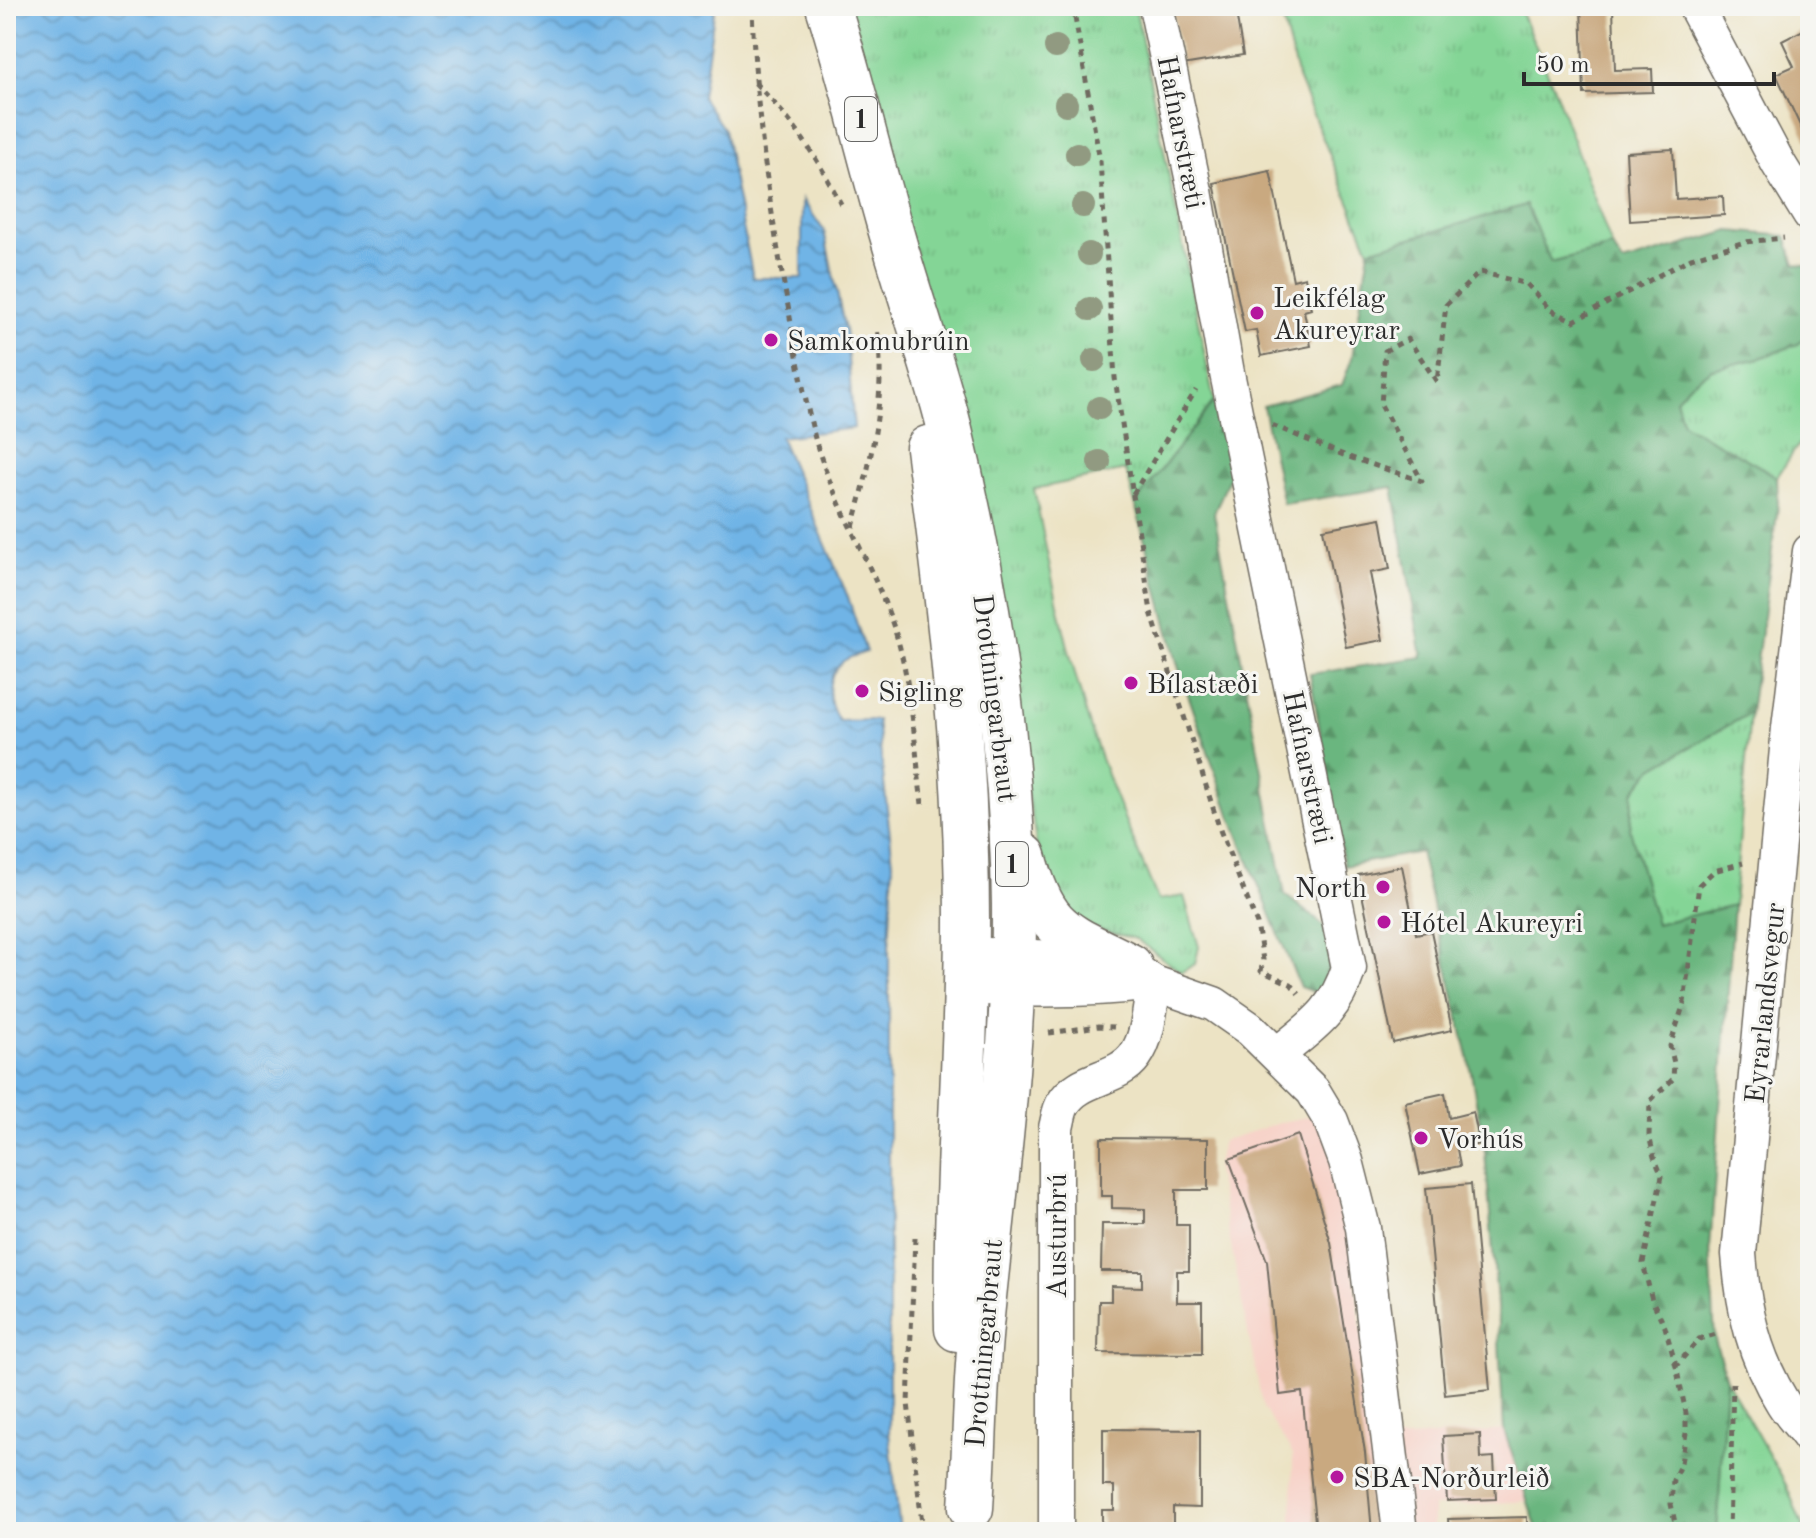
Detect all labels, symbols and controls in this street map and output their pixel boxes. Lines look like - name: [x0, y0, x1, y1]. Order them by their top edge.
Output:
- scale bar: [1524, 36, 1774, 86]
- street label: Hafnarstræti: [1150, 53, 1208, 212]
- text: 50 m: [1536, 54, 1590, 78]
- road number: 1: [845, 97, 877, 141]
- place label: Leikfélag Akureyrar: [1273, 286, 1400, 346]
- marker: Leikfélag Akureyrar: [1248, 304, 1266, 322]
- place label: Samkomubrúin: [787, 329, 970, 357]
- marker: Samkomubrúin: [762, 331, 780, 349]
- street label: Drottningarbraut: [966, 593, 1020, 804]
- place label: Bílastæði: [1147, 672, 1258, 700]
- marker: Bílastæði: [1122, 674, 1140, 692]
- place label: Sigling: [878, 680, 963, 708]
- marker: Sigling: [853, 682, 871, 700]
- street label: Hafnarstræti: [1276, 688, 1336, 847]
- road number: 1: [996, 842, 1028, 886]
- place label: North: [1295, 876, 1367, 904]
- marker: North: [1374, 878, 1392, 896]
- street label: Eyrarlandsvegur: [1742, 901, 1791, 1105]
- place label: Hótel Akureyri: [1400, 911, 1583, 939]
- marker: Hótel Akureyri: [1375, 913, 1393, 931]
- place label: Vorhús: [1437, 1127, 1524, 1155]
- marker: Vorhús: [1412, 1129, 1430, 1147]
- street label: Austurbrú: [1045, 1173, 1073, 1299]
- street label: Drottningarbraut: [963, 1238, 1009, 1449]
- place label: SBA-Norðurleið: [1353, 1466, 1550, 1494]
- marker: SBA-Norðurleið: [1328, 1468, 1346, 1486]

